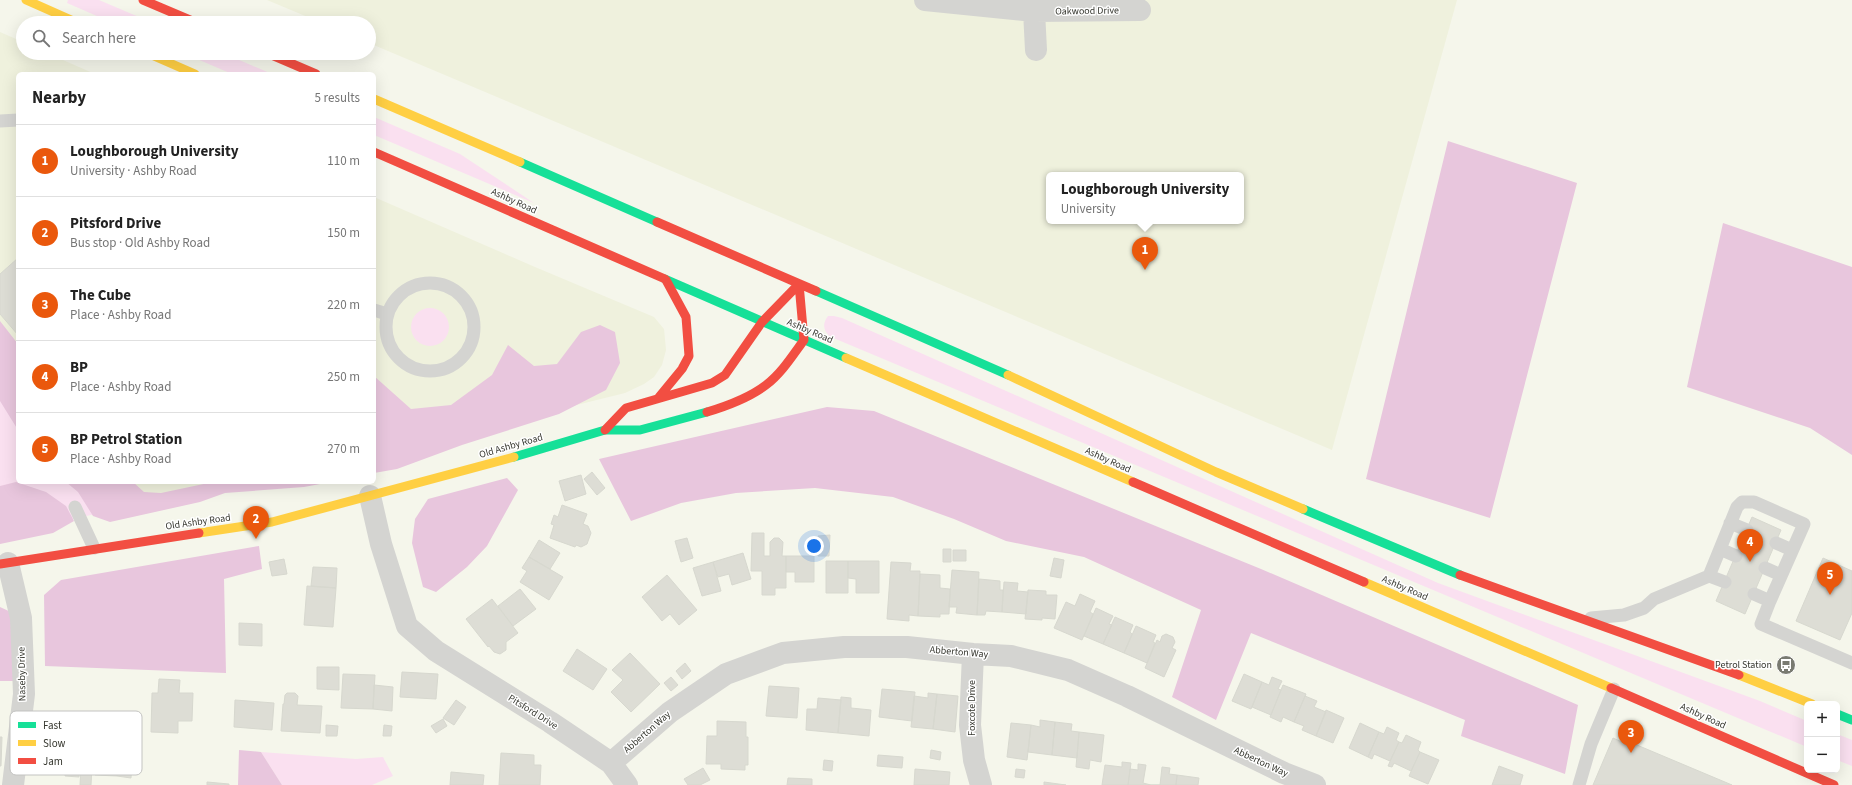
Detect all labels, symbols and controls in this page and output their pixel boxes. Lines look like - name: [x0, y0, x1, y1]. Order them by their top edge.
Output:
- street label: Oakwood Drive: [1055, 3, 1119, 19]
- search box: [16, 16, 376, 60]
- icon: search: [30, 27, 52, 49]
- text: Search here: [62, 28, 136, 49]
- text: Nearby: [32, 86, 86, 110]
- text: 5 results: [315, 89, 360, 107]
- text: Loughborough University: [70, 141, 239, 162]
- text: 1: [42, 152, 48, 170]
- text: 110 m: [327, 152, 360, 170]
- text: University · Ashby Road: [70, 162, 197, 180]
- popup: [1046, 172, 1244, 224]
- text: Loughborough University: [1061, 179, 1229, 200]
- street label: Ashby Road: [489, 185, 539, 217]
- text: University: [1061, 200, 1115, 218]
- text: Pitsford Drive: [70, 213, 161, 234]
- text: 2: [42, 224, 48, 242]
- text: 150 m: [327, 224, 360, 242]
- text: Bus stop · Old Ashby Road: [70, 234, 210, 252]
- pin: 1: [1132, 237, 1158, 270]
- text: The Cube: [70, 285, 131, 306]
- text: 3: [42, 296, 48, 314]
- text: 220 m: [327, 296, 360, 314]
- text: Place · Ashby Road: [70, 306, 171, 324]
- street label: Ashby Road: [785, 315, 835, 347]
- text: BP: [70, 357, 88, 378]
- text: 4: [42, 368, 48, 386]
- text: 250 m: [327, 368, 360, 386]
- text: Place · Ashby Road: [70, 378, 171, 396]
- text: BP Petrol Station: [70, 429, 182, 450]
- street label: Old Ashby Road: [478, 430, 544, 462]
- text: 5: [42, 440, 48, 458]
- text: 270 m: [327, 440, 360, 458]
- street label: Ashby Road: [1083, 444, 1133, 476]
- text: Place · Ashby Road: [70, 450, 171, 468]
- pin: 2: [243, 506, 269, 539]
- street label: Old Ashby Road: [165, 510, 231, 534]
- pin: 4: [1737, 529, 1763, 562]
- your location: [804, 536, 824, 556]
- pin: 5: [1817, 562, 1843, 595]
- street label: Ashby Road: [1380, 572, 1430, 604]
- street label: Abberton Way: [929, 642, 989, 662]
- street label: Naseby Drive: [15, 647, 29, 701]
- bus stop icon: Petrol Station: [1775, 654, 1797, 676]
- place label: Petrol Station: [1715, 658, 1772, 672]
- street label: Foxcote Drive: [965, 680, 979, 736]
- street label: Pitsford Drive: [505, 691, 561, 733]
- street label: Ashby Road: [1678, 700, 1728, 732]
- map controls: [1804, 701, 1840, 773]
- button: +: [1804, 701, 1840, 737]
- street label: Abberton Way: [620, 707, 674, 756]
- legend: [10, 711, 142, 775]
- text: Fast: [43, 718, 62, 733]
- pin: 3: [1618, 720, 1644, 753]
- text: Slow: [43, 736, 66, 751]
- button: −: [1804, 737, 1840, 773]
- street label: Abberton Way: [1232, 743, 1291, 781]
- text: Jam: [43, 754, 63, 769]

